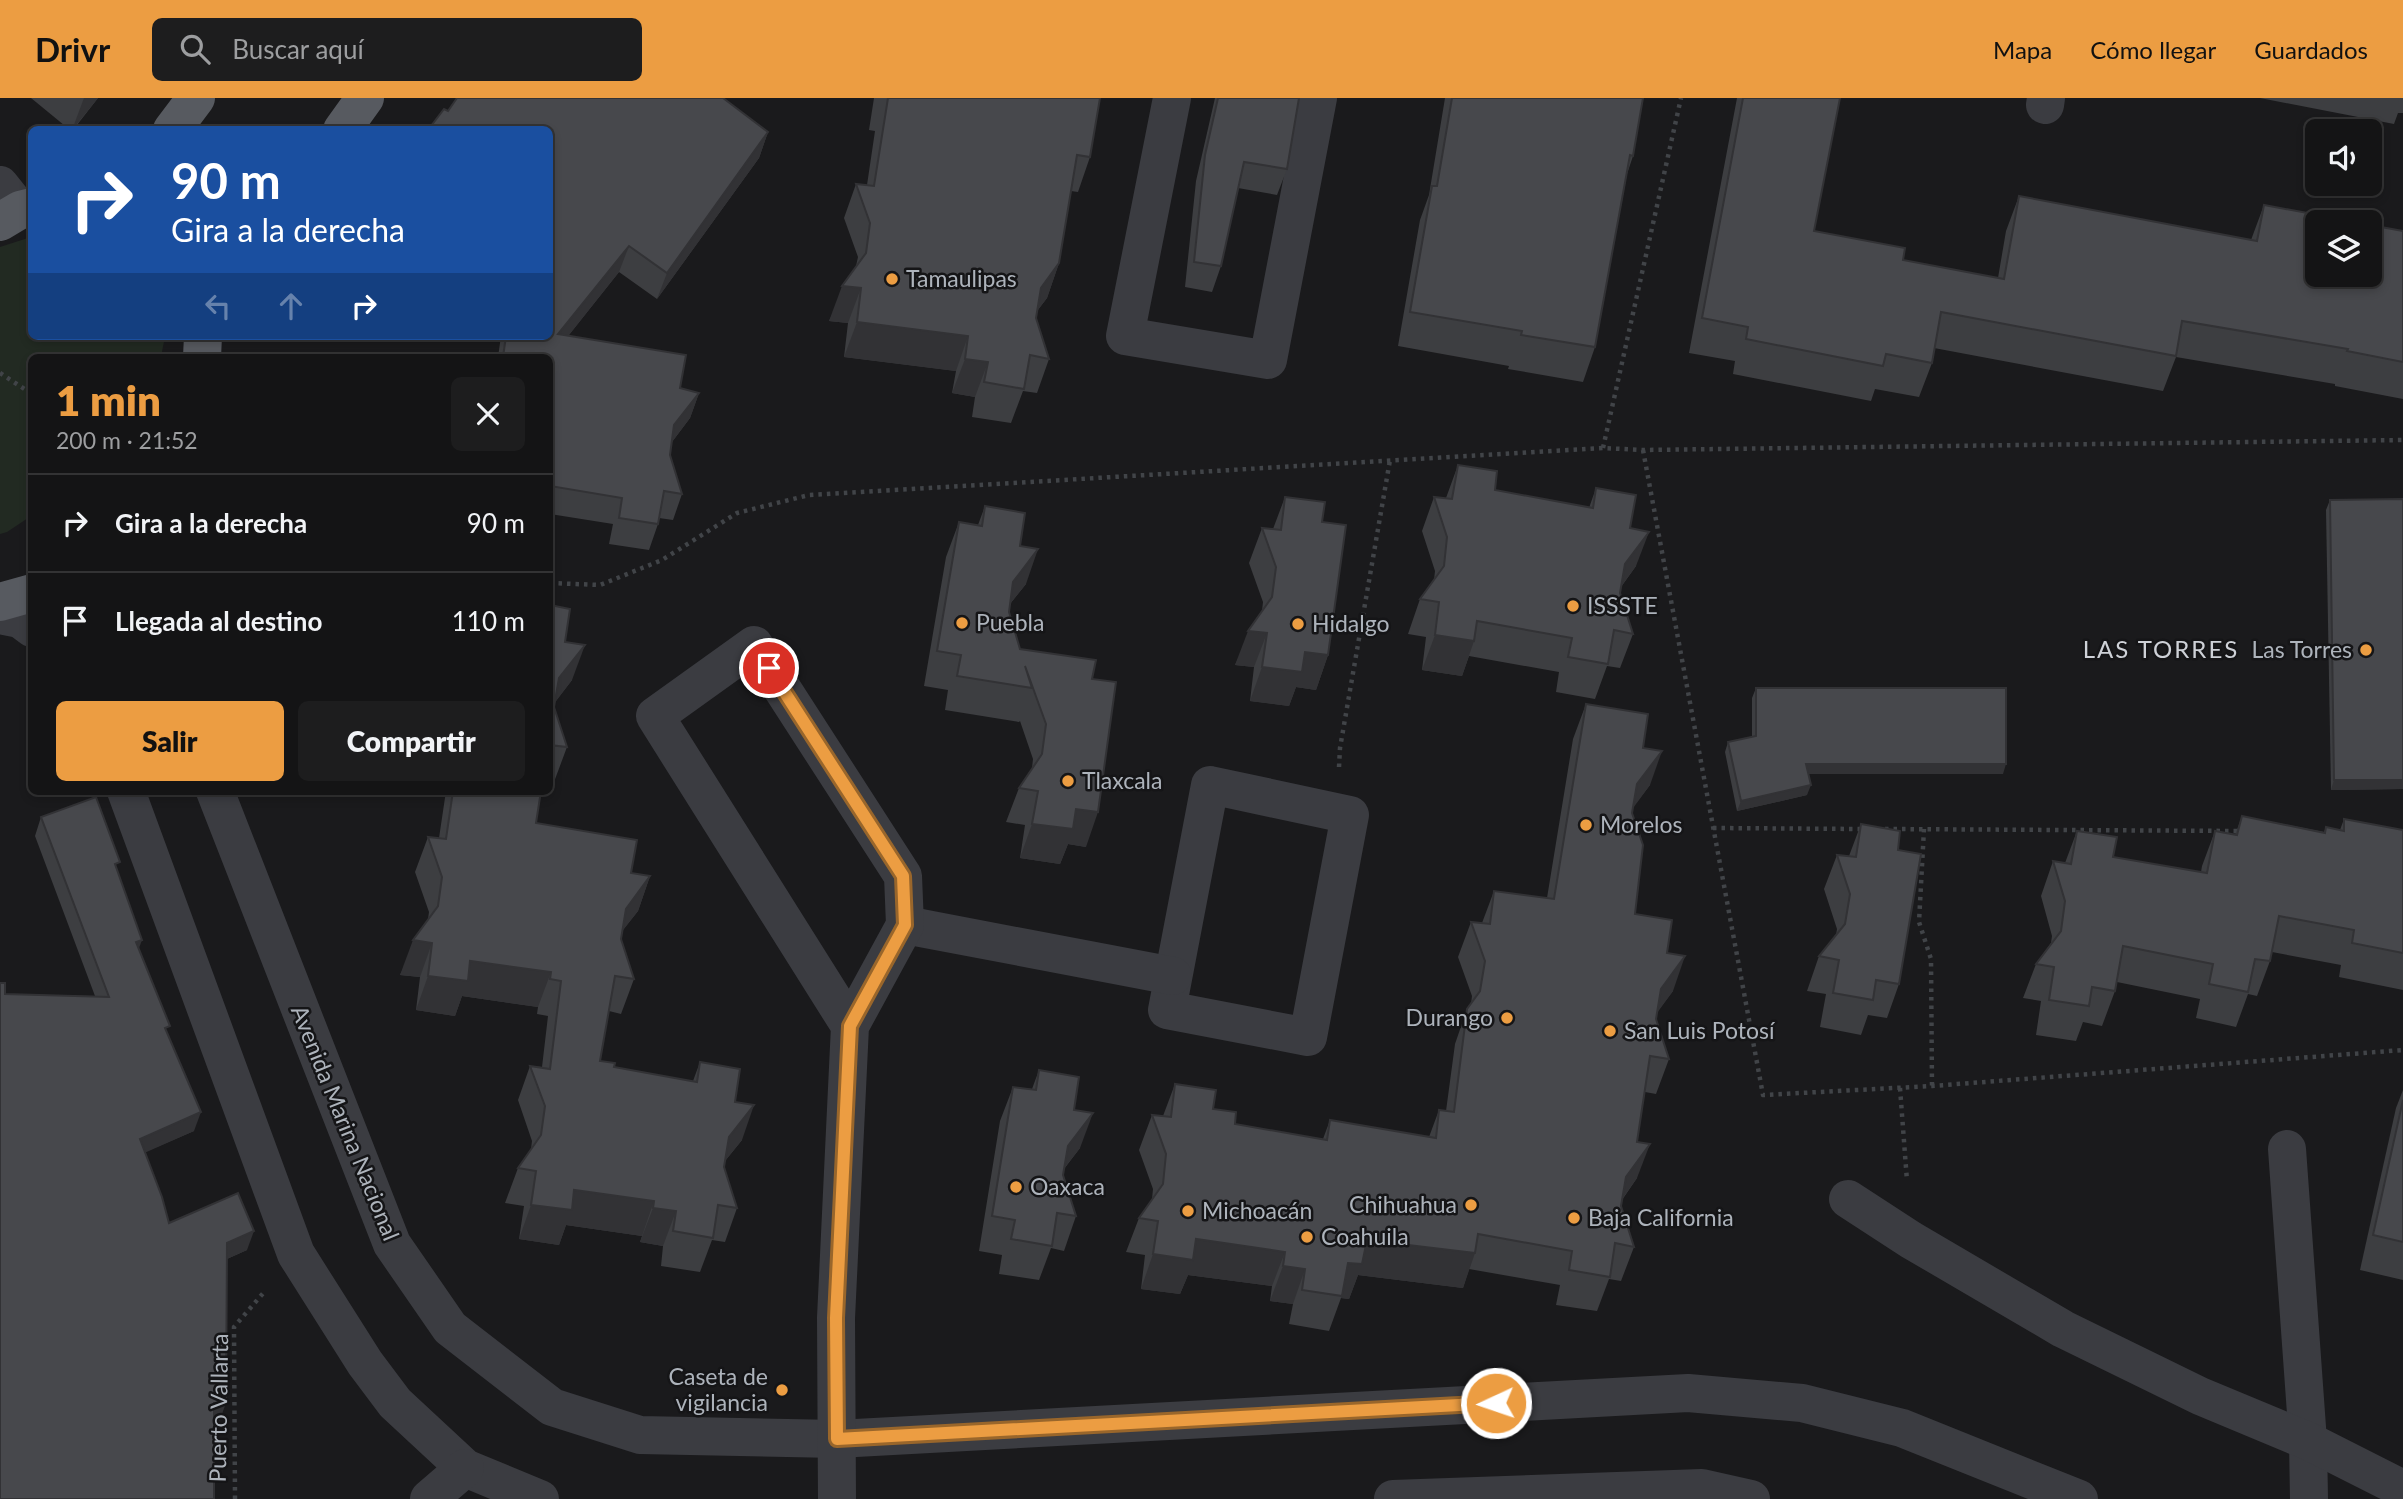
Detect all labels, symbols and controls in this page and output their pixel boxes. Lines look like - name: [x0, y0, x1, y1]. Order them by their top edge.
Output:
- search box: [152, 18, 642, 81]
- text: Drivr: [35, 29, 110, 69]
- icon: search: [176, 30, 214, 68]
- text: Buscar aquí: [232, 33, 364, 65]
- text: Mapa: [1993, 35, 2052, 64]
- text: Cómo llegar: [2090, 35, 2216, 64]
- text: Guardados: [2254, 35, 2368, 64]
- map controls: [2305, 119, 2382, 287]
- button: sound: [2305, 119, 2382, 196]
- text: 90 m: [171, 151, 281, 209]
- icon: right: [56, 154, 147, 245]
- text: Gira a la derecha: [171, 210, 405, 249]
- button: layers: [2305, 210, 2382, 287]
- place label: Tamaulipas: [906, 264, 1017, 292]
- marker: Tamaulipas: [884, 271, 900, 287]
- icon: left: [199, 287, 237, 325]
- icon: ahead: [272, 287, 310, 325]
- icon: right: [345, 287, 383, 325]
- text: 1 min: [56, 375, 161, 425]
- button: close: [451, 377, 525, 451]
- text: 200 m · 21:52: [56, 426, 198, 454]
- icon: right: [56, 504, 94, 542]
- text: Gira a la derecha: [115, 507, 307, 539]
- text: 90 m: [467, 507, 525, 539]
- place label: ISSSTE: [1587, 591, 1658, 619]
- marker: ISSSTE: [1565, 598, 1581, 614]
- icon: arrive: [56, 602, 94, 640]
- text: Llegada al destino: [115, 605, 322, 637]
- text: 110 m: [452, 605, 525, 637]
- place label: Puebla: [976, 608, 1044, 636]
- place label: Hidalgo: [1312, 609, 1389, 637]
- marker: Puebla: [954, 615, 970, 631]
- marker: Hidalgo: [1290, 616, 1306, 632]
- district label: LAS TORRES: [2083, 634, 2239, 663]
- place label: Las Torres: [2251, 635, 2352, 663]
- pin: [739, 638, 799, 698]
- marker: Las Torres: [2358, 642, 2374, 658]
- icon: arrive: [750, 649, 788, 687]
- button: Salir: [56, 701, 284, 781]
- button: Compartir: [298, 701, 525, 781]
- place label: Tlaxcala: [1082, 766, 1162, 794]
- marker: Tlaxcala: [1060, 773, 1076, 789]
- place label: Morelos: [1600, 810, 1683, 838]
- marker: Morelos: [1578, 817, 1594, 833]
- street label: Avenida Marina Nacional: [286, 1001, 406, 1244]
- place label: Durango: [1406, 1003, 1493, 1031]
- marker: Durango: [1499, 1010, 1515, 1026]
- place label: San Luis Potosí: [1624, 1016, 1776, 1044]
- marker: San Luis Potosí: [1602, 1023, 1618, 1039]
- place label: Oaxaca: [1030, 1172, 1105, 1200]
- marker: Oaxaca: [1008, 1179, 1024, 1195]
- place label: Chihuahua: [1349, 1190, 1457, 1218]
- place label: Michoacán: [1202, 1196, 1312, 1224]
- marker: Chihuahua: [1463, 1197, 1479, 1213]
- marker: Michoacán: [1180, 1203, 1196, 1219]
- place label: Baja California: [1588, 1203, 1734, 1231]
- marker: Baja California: [1566, 1210, 1582, 1226]
- place label: Coahuila: [1321, 1222, 1409, 1250]
- marker: Coahuila: [1299, 1229, 1315, 1245]
- street label: Puerto Vallarta: [203, 1333, 233, 1483]
- place label: Caseta de vigilancia: [669, 1362, 768, 1416]
- position arrow: [1459, 1366, 1533, 1440]
- marker: Caseta de vigilancia: [774, 1382, 790, 1398]

